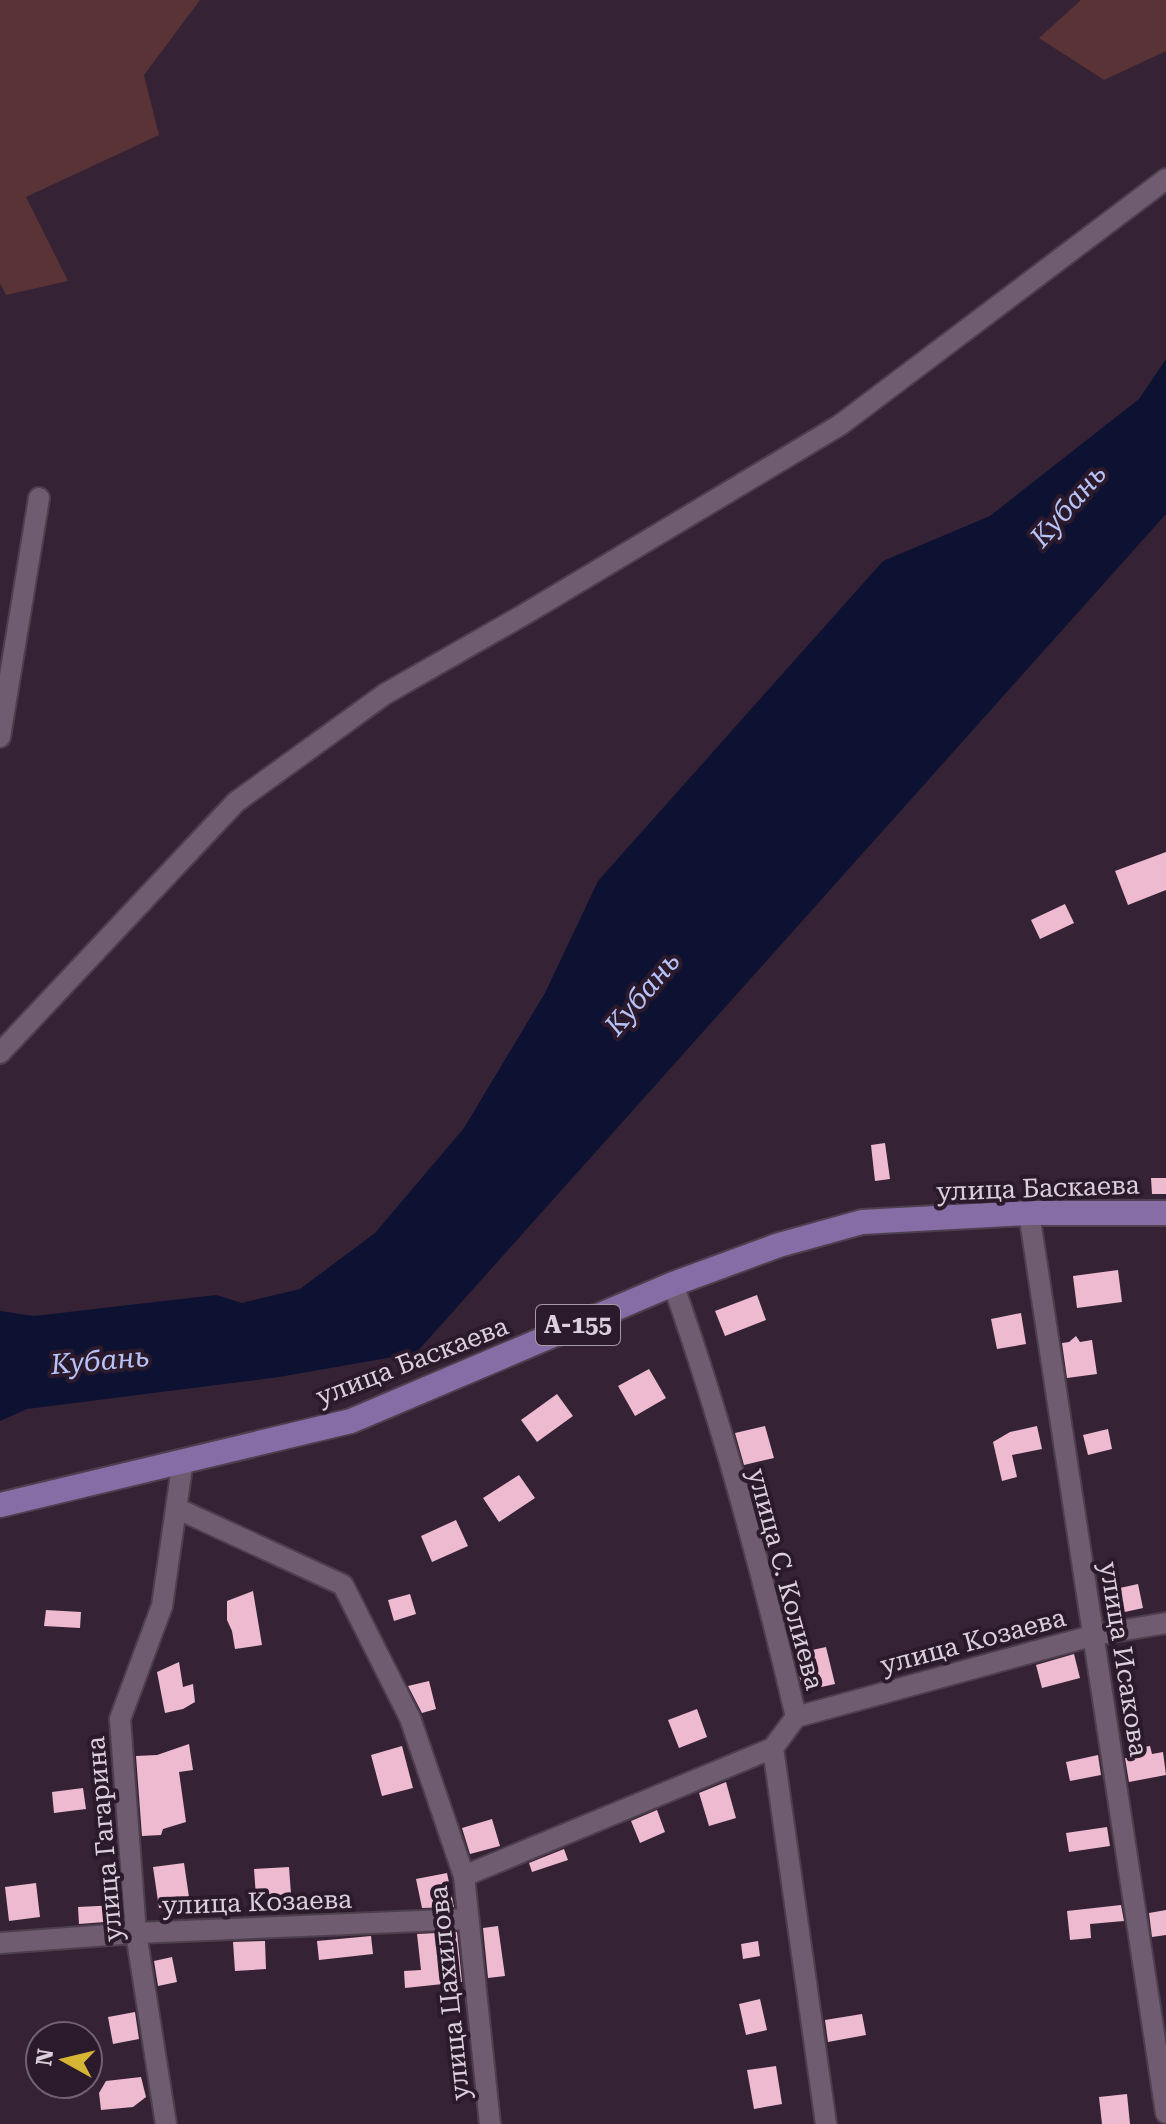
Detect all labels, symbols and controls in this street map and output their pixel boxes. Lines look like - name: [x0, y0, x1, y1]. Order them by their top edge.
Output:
- water label: Кубань: [1023, 457, 1113, 554]
- water label: Кубань: [597, 945, 687, 1043]
- street label: улица Баскаева: [936, 1169, 1140, 1207]
- road number: А-155: [536, 1305, 620, 1345]
- street label: улица Баскаева: [312, 1311, 512, 1411]
- water label: Кубань: [48, 1340, 151, 1381]
- street label: улица С. Колиева: [742, 1465, 830, 1693]
- street label: улица Исакова: [1094, 1559, 1154, 1759]
- street label: улица Козаева: [877, 1602, 1069, 1680]
- street label: улица Гагарина: [80, 1735, 128, 1943]
- street label: улица Козаева: [161, 1884, 353, 1920]
- street label: улица Цахилова: [423, 1884, 475, 2102]
- north arrow: [24, 2020, 104, 2100]
- text: N: [31, 2047, 58, 2067]

